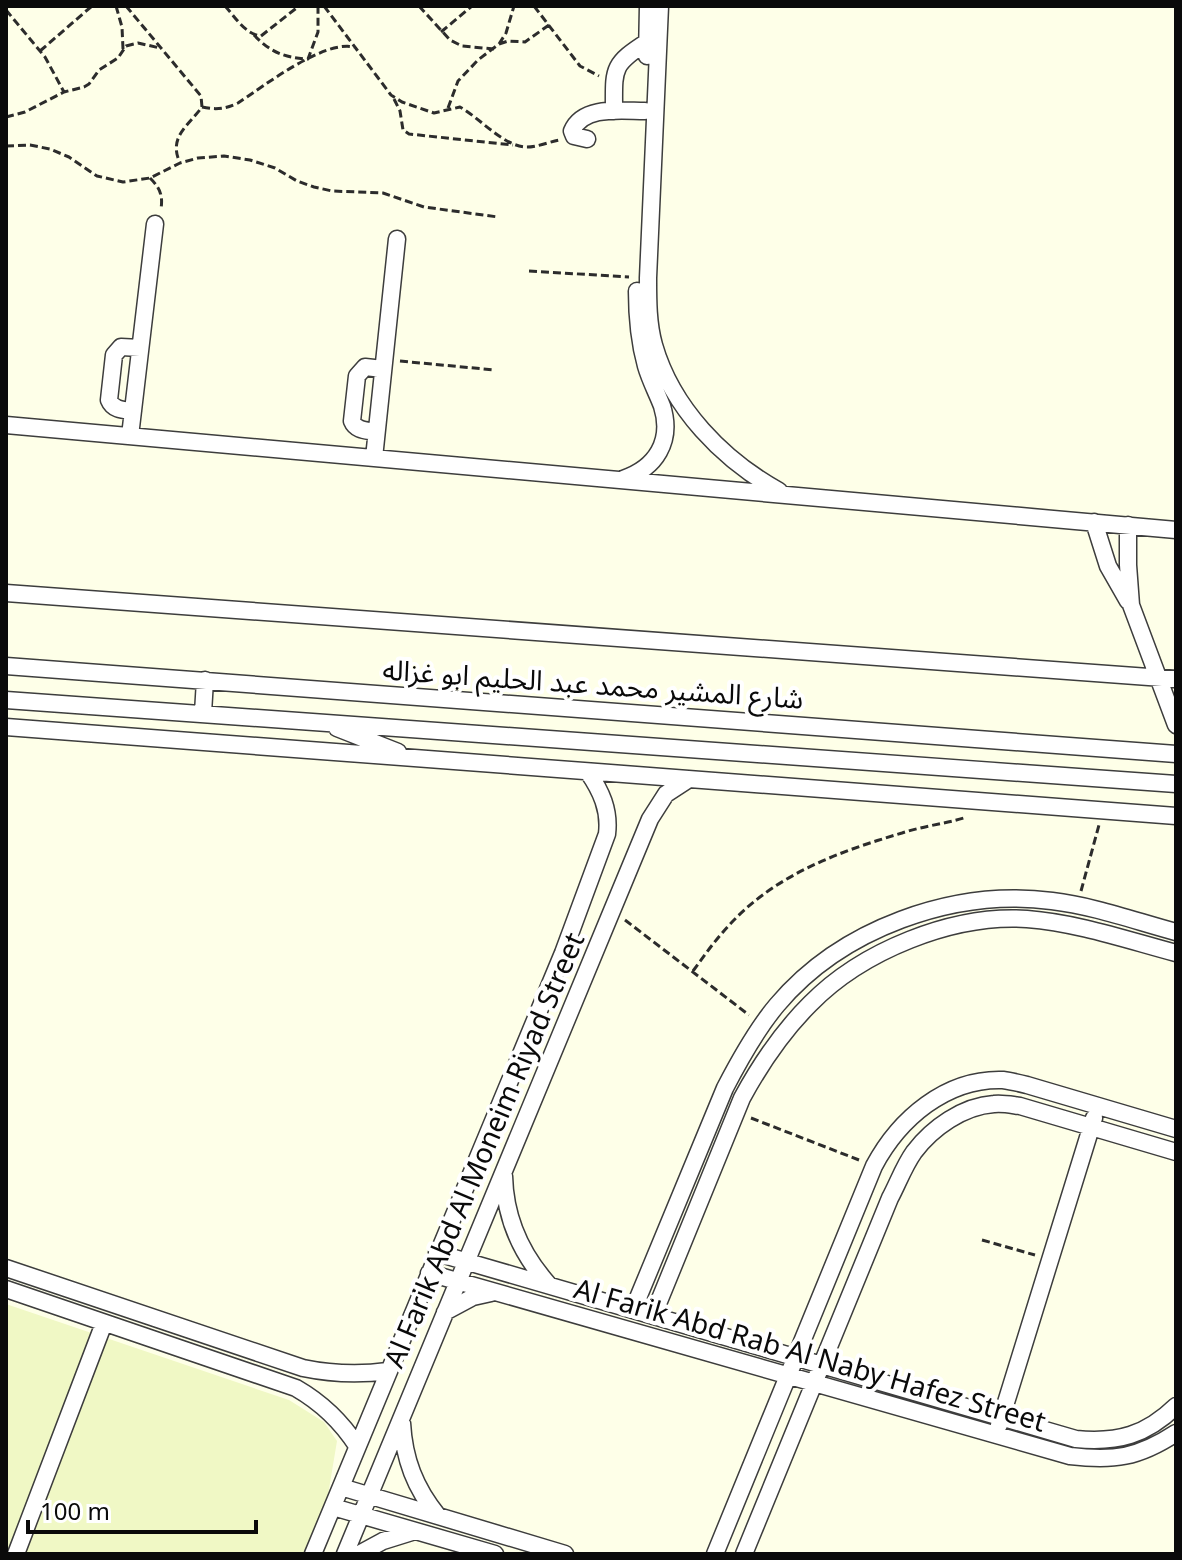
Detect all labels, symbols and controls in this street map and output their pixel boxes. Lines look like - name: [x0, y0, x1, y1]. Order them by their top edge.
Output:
- street label: شارع المشير محمد عبد الحليم ابو غزاله: [380, 641, 805, 730]
- street label: Al Farik Abd Al Moneim Riyad Street: [367, 923, 604, 1378]
- street label: Al Farik Abd Rab Al Naby Hafez Street: [567, 1261, 1053, 1452]
- scale bar: [28, 1484, 256, 1534]
- text: 100 m: [40, 1487, 110, 1538]

